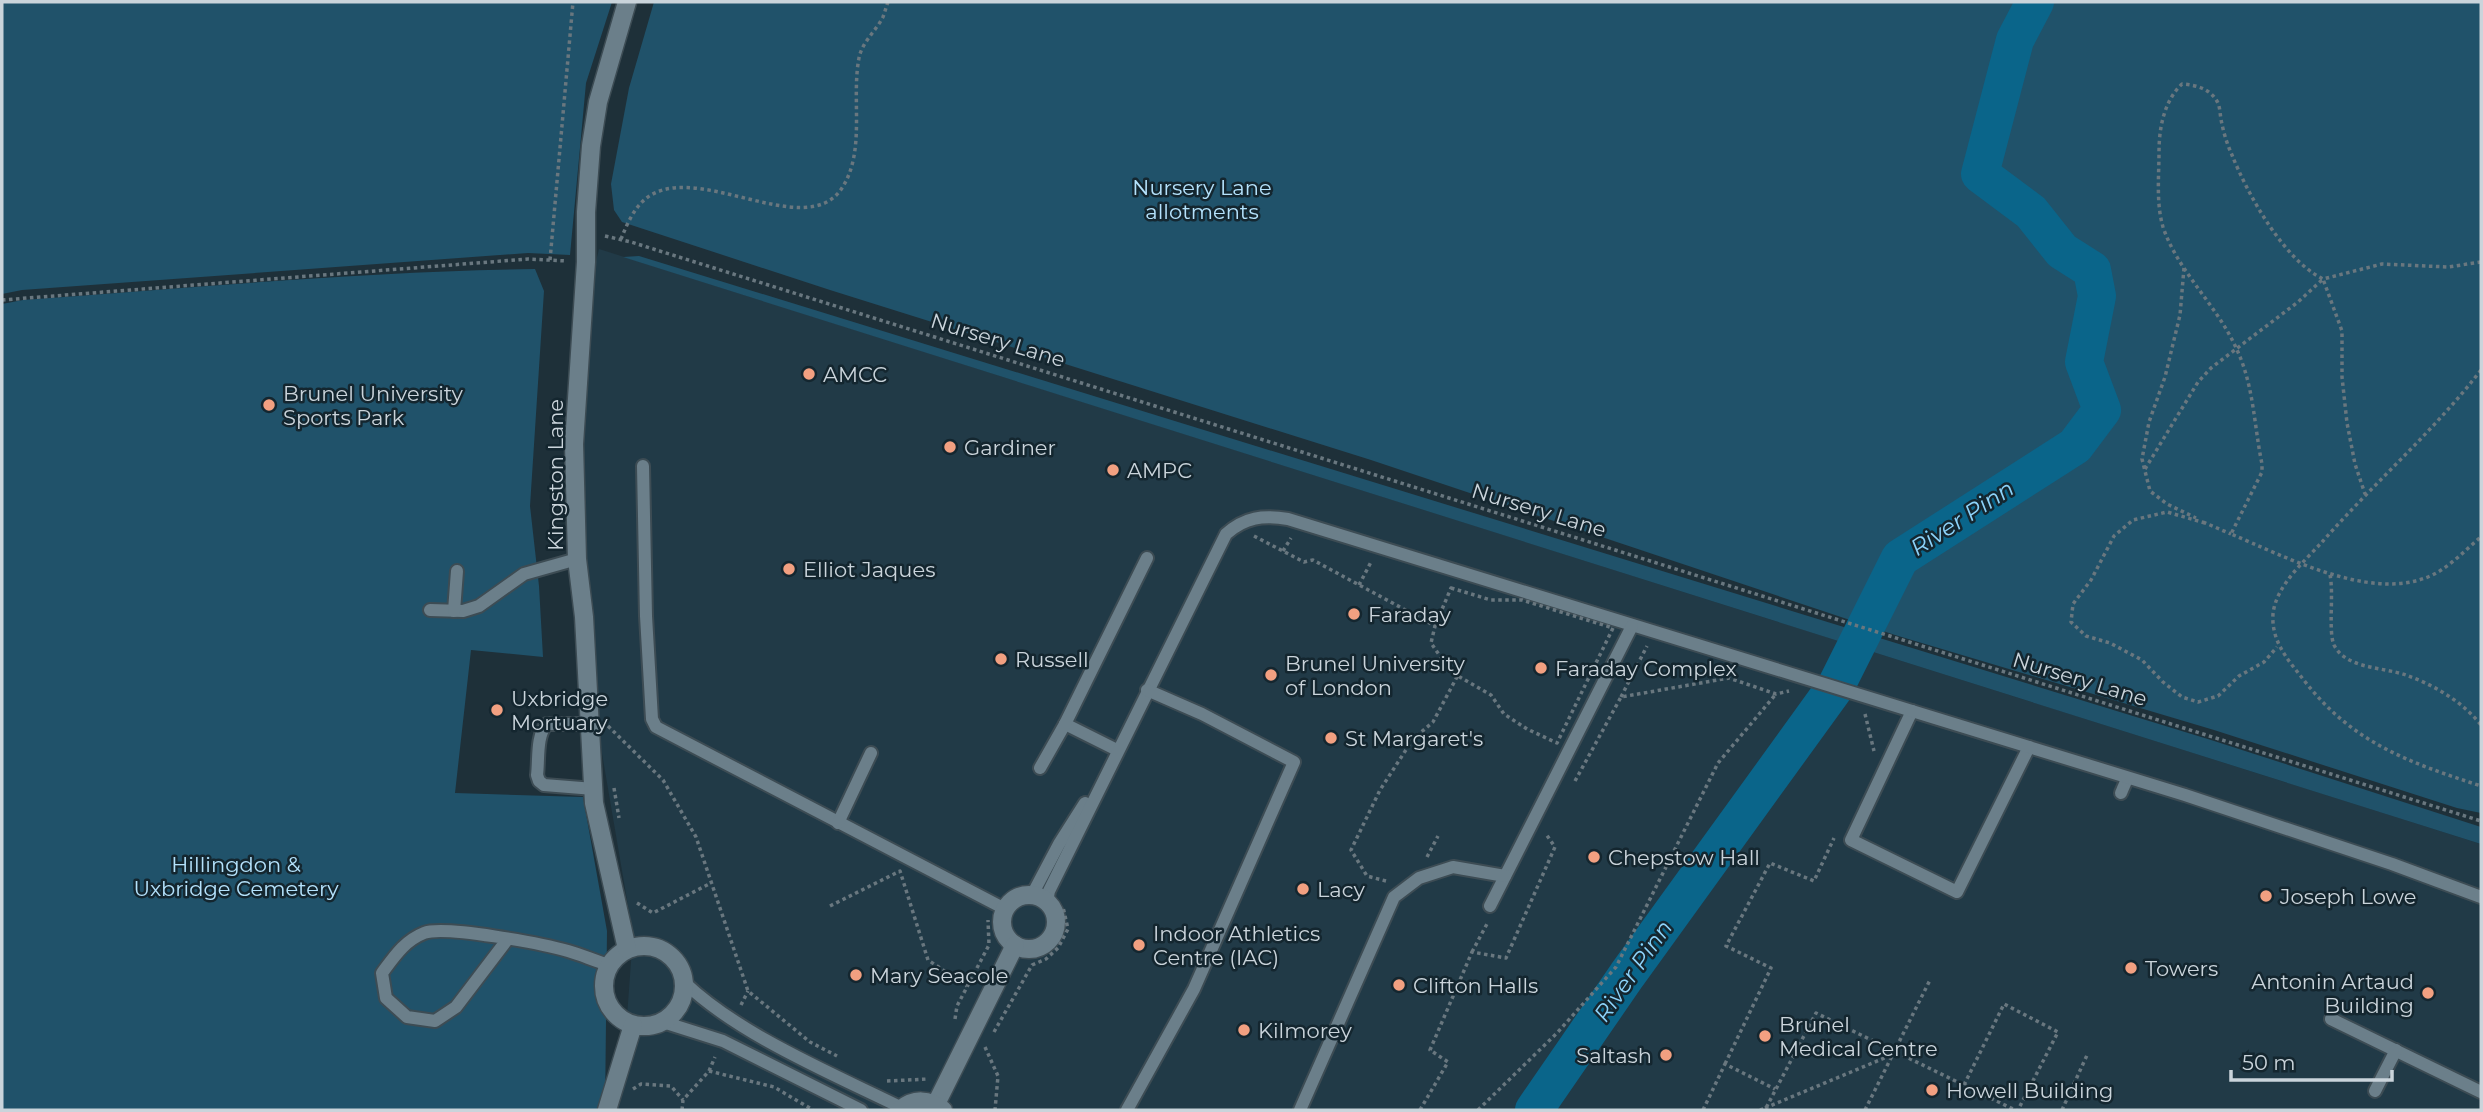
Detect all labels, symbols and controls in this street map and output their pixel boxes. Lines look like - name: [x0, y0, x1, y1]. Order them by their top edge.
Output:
- park label: Nursery Lane allotments: [1132, 175, 1272, 224]
- street label: Nursery Lane: [928, 308, 1068, 372]
- place label: AMCC: [823, 362, 887, 387]
- marker: AMCC: [801, 366, 817, 382]
- place label: Brunel University Sports Park: [283, 381, 463, 430]
- marker: Brunel University Sports Park: [261, 397, 277, 413]
- street label: Kingston Lane: [543, 399, 568, 551]
- place label: Gardiner: [964, 435, 1056, 460]
- marker: Gardiner: [942, 439, 958, 455]
- place label: AMPC: [1127, 458, 1192, 483]
- marker: AMPC: [1105, 462, 1121, 478]
- water label: River Pinn: [1905, 474, 2019, 562]
- street label: Nursery Lane: [1469, 478, 1609, 542]
- place label: Elliot Jaques: [803, 557, 935, 582]
- marker: Elliot Jaques: [781, 561, 797, 577]
- place label: Faraday: [1368, 602, 1451, 627]
- marker: Faraday: [1346, 606, 1362, 622]
- place label: Russell: [1015, 647, 1089, 672]
- street label: Nursery Lane: [2010, 647, 2150, 711]
- marker: Russell: [993, 651, 1009, 667]
- place label: Brunel University of London: [1285, 651, 1465, 700]
- place label: Faraday Complex: [1555, 656, 1737, 681]
- marker: Faraday Complex: [1533, 660, 1549, 676]
- marker: Brunel University of London: [1263, 667, 1279, 683]
- place label: Uxbridge Mortuary: [511, 686, 608, 735]
- marker: Uxbridge Mortuary: [489, 702, 505, 718]
- place label: St Margaret's: [1345, 726, 1483, 751]
- marker: St Margaret's: [1323, 730, 1339, 746]
- place label: Chepstow Hall: [1608, 845, 1760, 870]
- marker: Chepstow Hall: [1586, 849, 1602, 865]
- park label: Hillingdon & Uxbridge Cemetery: [133, 852, 339, 901]
- place label: Lacy: [1317, 877, 1365, 902]
- marker: Lacy: [1295, 881, 1311, 897]
- place label: Joseph Lowe: [2279, 884, 2416, 909]
- marker: Joseph Lowe: [2258, 888, 2274, 904]
- water label: River Pinn: [1588, 915, 1678, 1027]
- place label: Indoor Athletics Centre (IAC): [1153, 921, 1320, 970]
- marker: Indoor Athletics Centre (IAC): [1131, 937, 1147, 953]
- place label: Towers: [2145, 956, 2218, 981]
- marker: Towers: [2123, 960, 2139, 976]
- place label: Mary Seacole: [870, 963, 1008, 988]
- marker: Mary Seacole: [848, 967, 864, 983]
- place label: Antonin Artaud Building: [2251, 969, 2414, 1018]
- place label: Clifton Halls: [1413, 973, 1538, 998]
- marker: Clifton Halls: [1391, 977, 1407, 993]
- marker: Antonin Artaud Building: [2420, 985, 2436, 1001]
- place label: Brunel Medical Centre: [1779, 1012, 1938, 1061]
- place label: Kilmorey: [1258, 1018, 1352, 1043]
- marker: Kilmorey: [1236, 1022, 1252, 1038]
- marker: Brunel Medical Centre: [1757, 1028, 1773, 1044]
- scale bar: [2231, 1038, 2392, 1082]
- place label: Saltash: [1576, 1043, 1652, 1068]
- marker: Saltash: [1658, 1047, 1674, 1063]
- text: 50 m: [2242, 1050, 2296, 1075]
- place label: Howell Building: [1946, 1078, 2113, 1103]
- marker: Howell Building: [1924, 1082, 1940, 1098]

